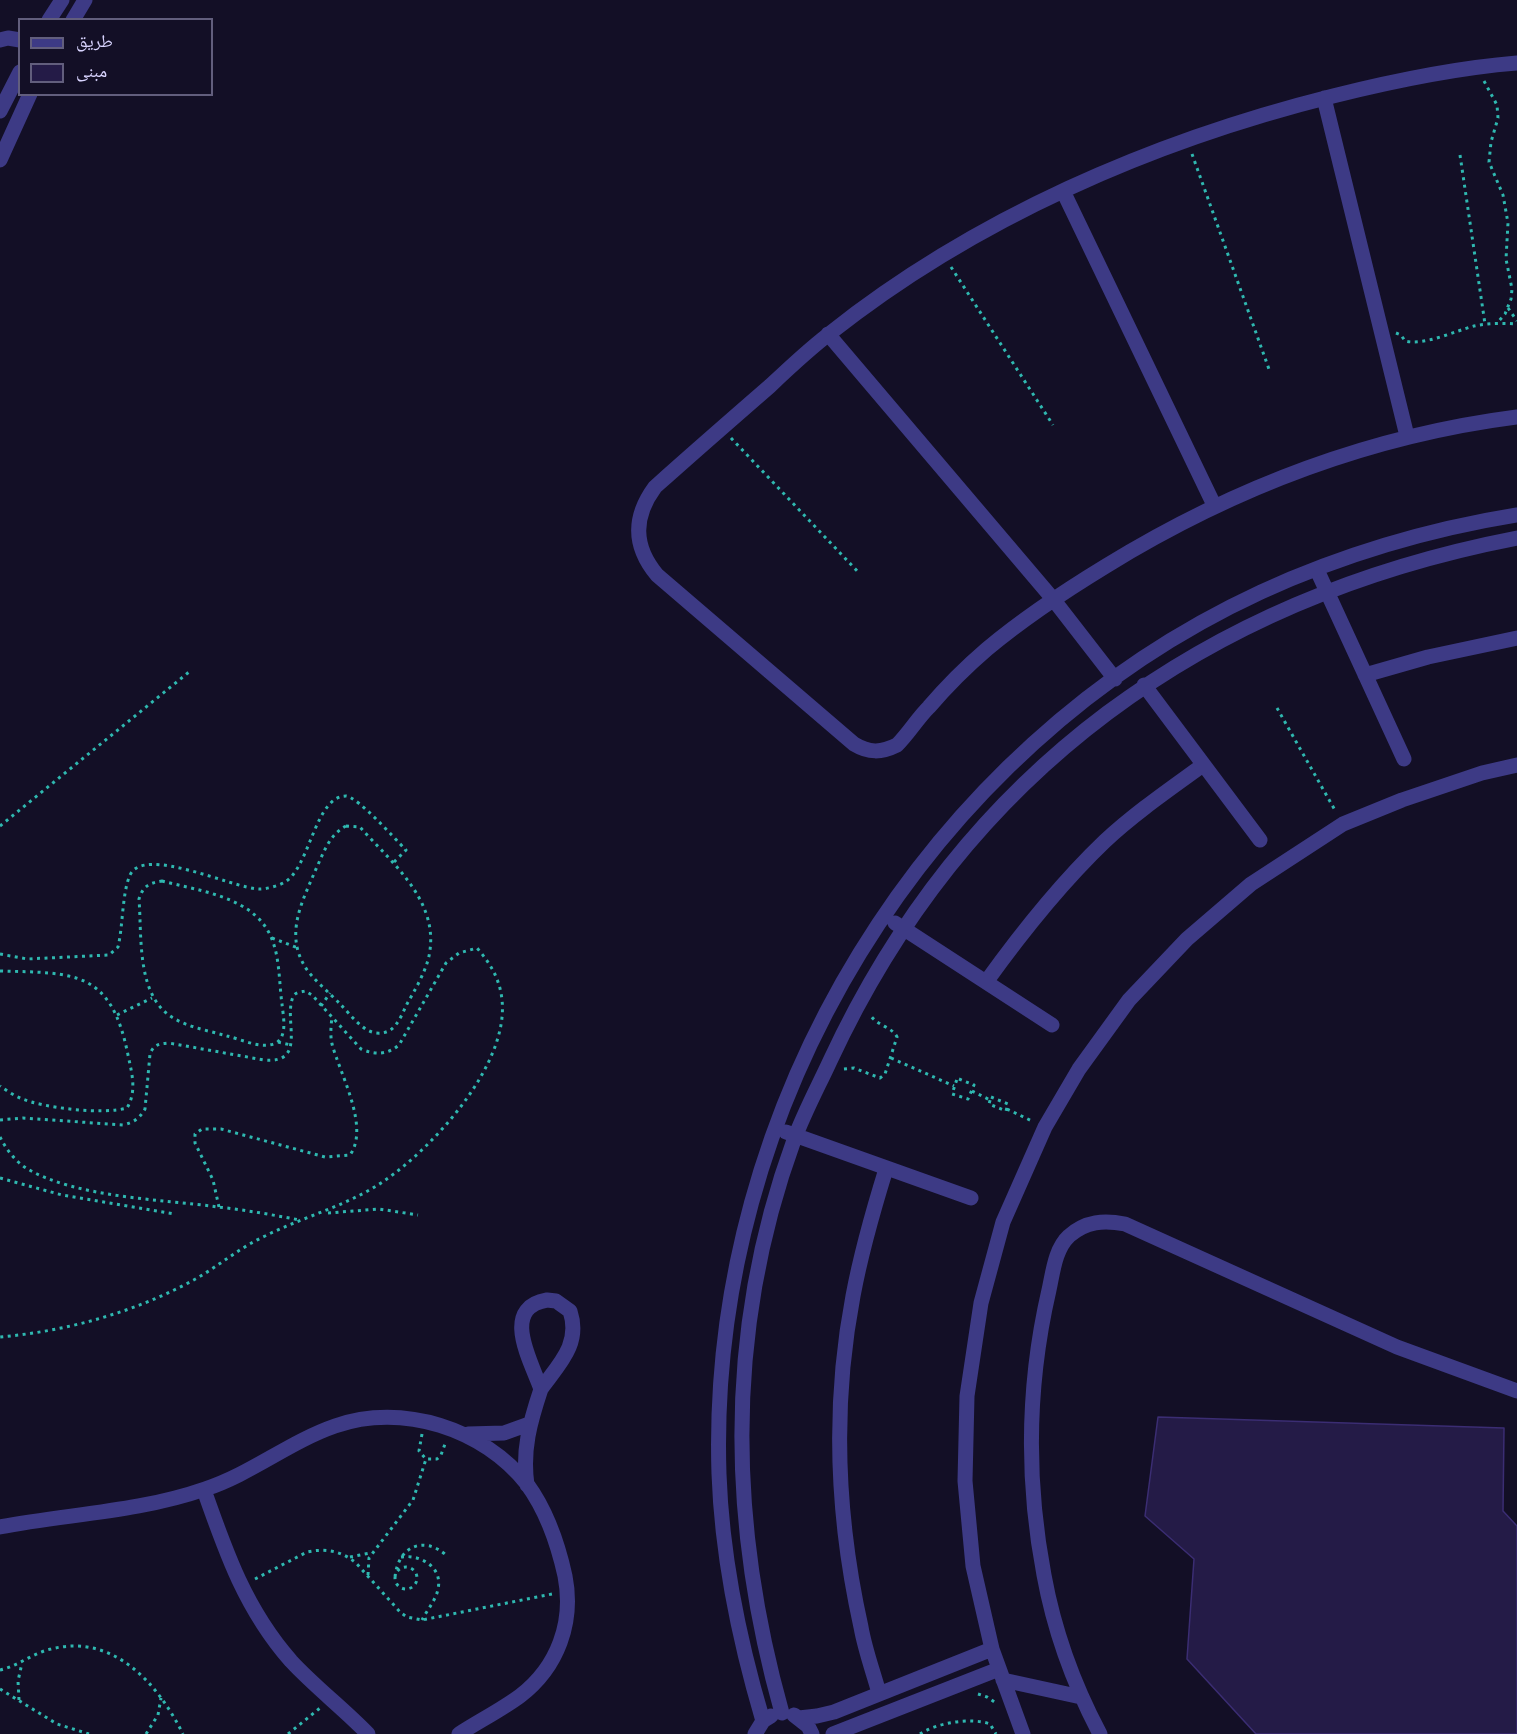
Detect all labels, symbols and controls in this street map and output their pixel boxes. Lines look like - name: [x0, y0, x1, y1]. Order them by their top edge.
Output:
- legend: [18, 18, 213, 96]
- text: طريق: [76, 29, 113, 51]
- text: مبنى: [76, 59, 107, 81]

